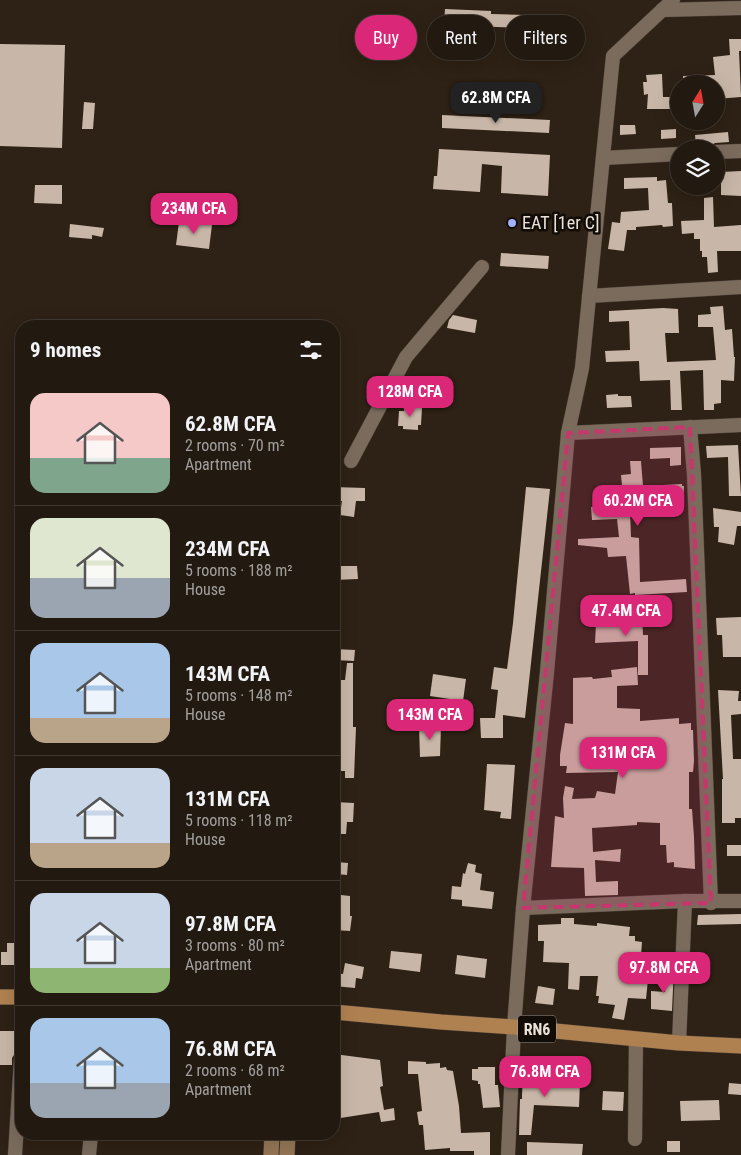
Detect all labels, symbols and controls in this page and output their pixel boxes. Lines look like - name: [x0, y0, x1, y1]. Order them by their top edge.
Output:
- chip: Buy: [355, 15, 417, 60]
- chip: Rent: [427, 15, 495, 60]
- chip: Filters: [505, 15, 585, 60]
- north arrow: [670, 75, 725, 130]
- map controls: [670, 75, 725, 195]
- pin: 62.8M CFA: [439, 82, 553, 124]
- text: 62.8M CFA: [461, 88, 531, 107]
- button: layers: [670, 140, 725, 195]
- pin: 234M CFA: [142, 192, 246, 235]
- text: 234M CFA: [162, 199, 226, 218]
- place label: EAT [1er C]: [522, 212, 599, 233]
- marker: EAT [1er C]: [506, 217, 518, 229]
- icon: filters: [297, 336, 325, 364]
- text: 9 homes: [30, 338, 101, 362]
- pin: 128M CFA: [358, 376, 462, 418]
- text: 128M CFA: [378, 382, 442, 401]
- text: 62.8M CFA: [185, 412, 276, 436]
- icon: home: [70, 413, 130, 473]
- text: 2 rooms · 70 m²: [185, 436, 285, 455]
- text: Apartment: [185, 455, 252, 474]
- pin: 60.2M CFA: [581, 484, 695, 527]
- text: 60.2M CFA: [603, 491, 673, 510]
- text: 234M CFA: [185, 537, 270, 561]
- icon: home: [70, 538, 130, 598]
- text: 5 rooms · 188 m²: [185, 561, 293, 580]
- text: House: [185, 580, 225, 599]
- pin: 47.4M CFA: [569, 594, 683, 637]
- text: 47.4M CFA: [591, 601, 661, 620]
- text: 143M CFA: [185, 662, 270, 686]
- icon: home: [70, 663, 130, 723]
- text: 5 rooms · 148 m²: [185, 686, 293, 705]
- pin: 143M CFA: [378, 698, 482, 741]
- text: House: [185, 705, 225, 724]
- text: 143M CFA: [398, 705, 462, 724]
- pin: 131M CFA: [571, 736, 675, 779]
- text: 131M CFA: [591, 743, 655, 762]
- text: 131M CFA: [185, 787, 270, 811]
- icon: home: [70, 788, 130, 848]
- text: 5 rooms · 118 m²: [185, 811, 293, 830]
- text: House: [185, 830, 225, 849]
- text: 97.8M CFA: [185, 912, 276, 936]
- icon: home: [70, 913, 130, 973]
- text: 3 rooms · 80 m²: [185, 936, 285, 955]
- pin: 97.8M CFA: [607, 952, 721, 994]
- text: Apartment: [185, 955, 252, 974]
- text: 97.8M CFA: [629, 958, 699, 977]
- road number: RN6: [518, 1016, 556, 1042]
- text: 76.8M CFA: [185, 1037, 276, 1061]
- icon: home: [70, 1038, 130, 1098]
- pin: 76.8M CFA: [488, 1056, 602, 1098]
- text: 2 rooms · 68 m²: [185, 1061, 285, 1080]
- text: 76.8M CFA: [510, 1062, 580, 1081]
- text: Apartment: [185, 1080, 252, 1099]

